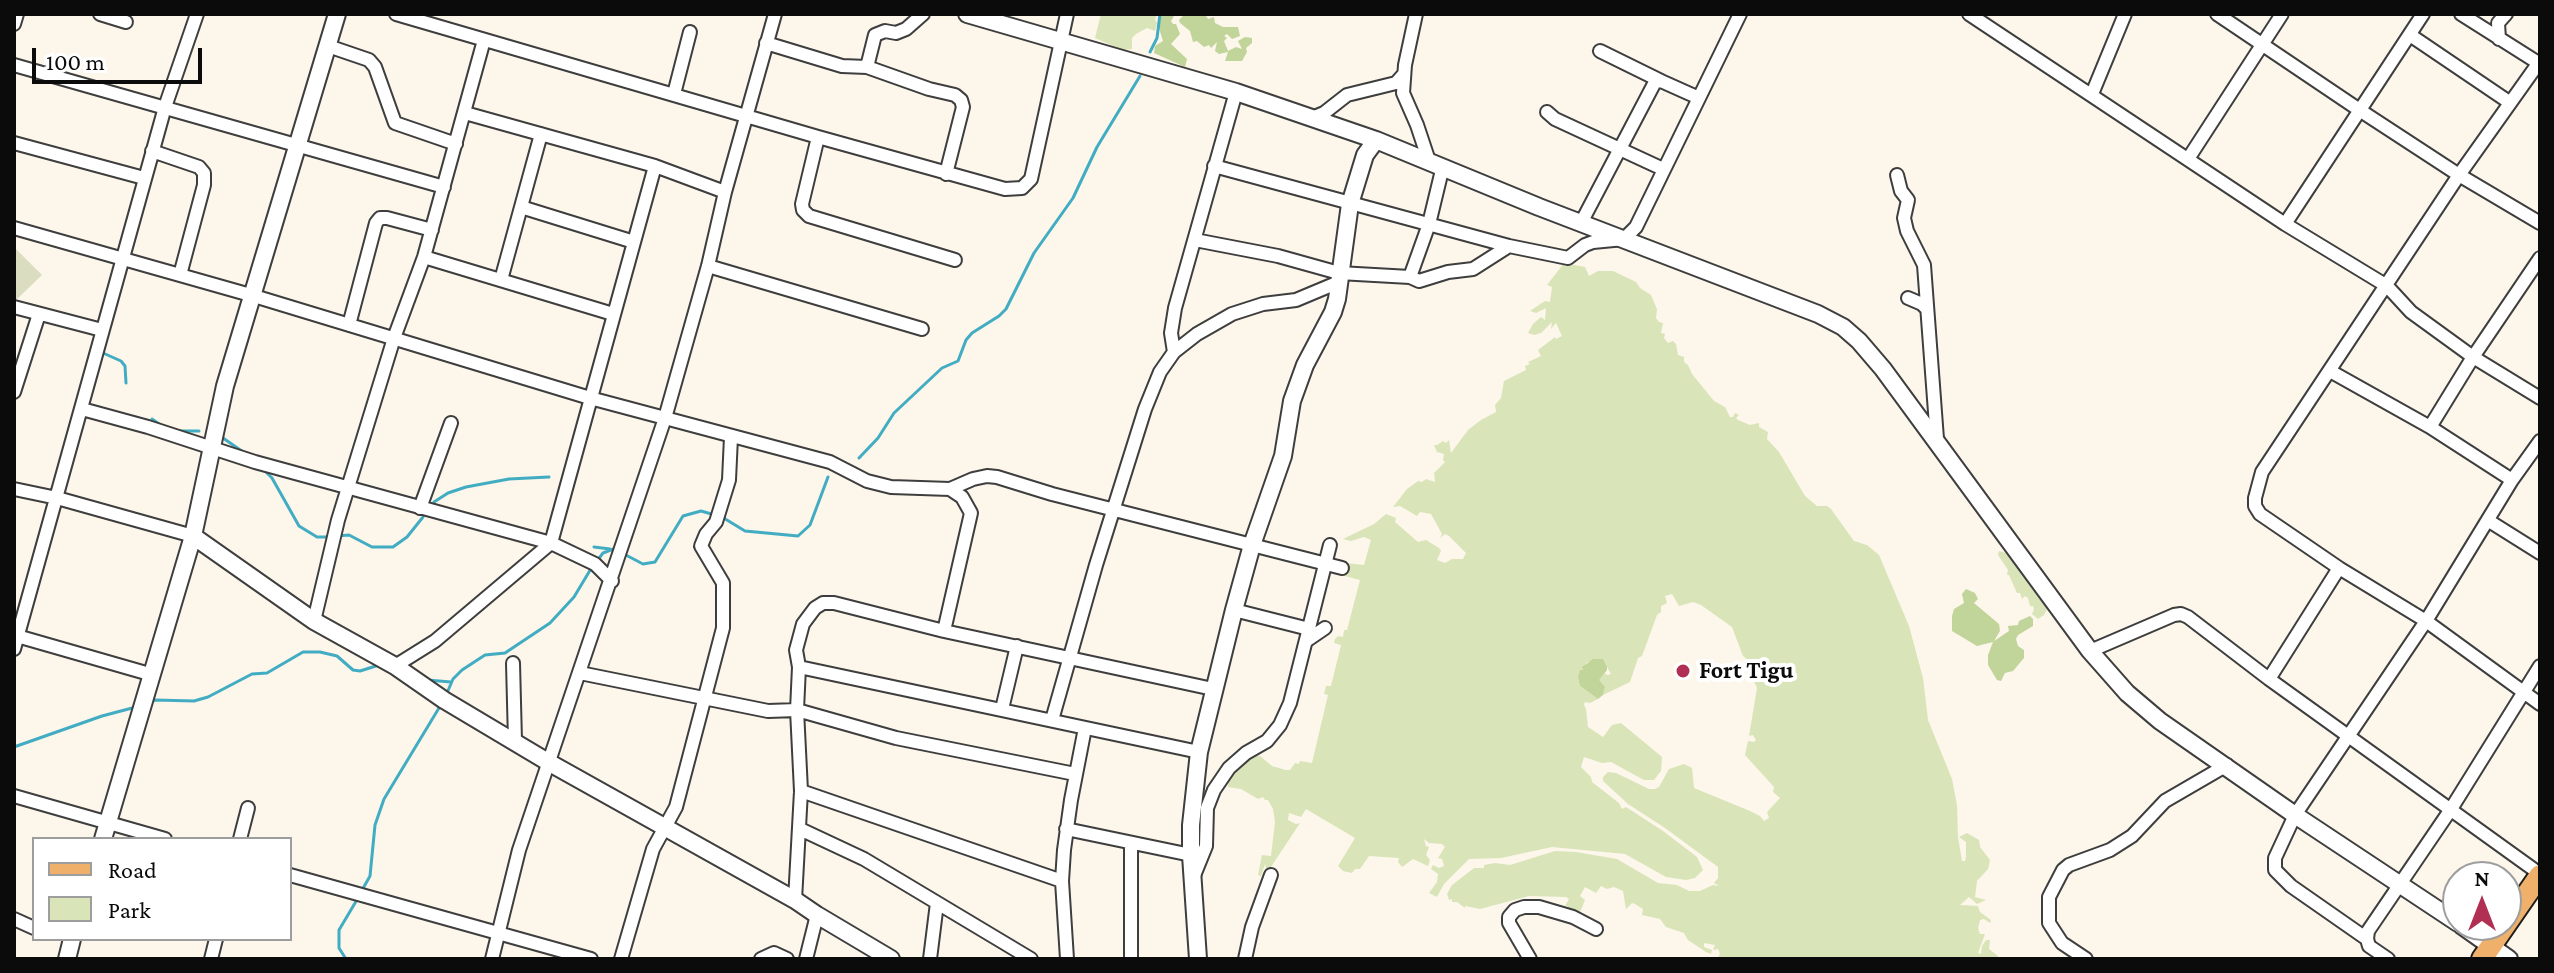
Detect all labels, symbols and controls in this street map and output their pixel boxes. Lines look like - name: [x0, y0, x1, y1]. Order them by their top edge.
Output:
- scale bar: [36, 32, 206, 82]
- text: 100 m: [46, 48, 105, 75]
- place label: Fort Tigu: [1699, 657, 1793, 685]
- marker: Fort Tigu: [1674, 662, 1692, 680]
- legend: [32, 837, 292, 941]
- text: Road: [108, 856, 157, 883]
- north arrow: [2442, 861, 2522, 941]
- text: N: [2475, 866, 2490, 891]
- text: Park: [108, 896, 151, 923]

